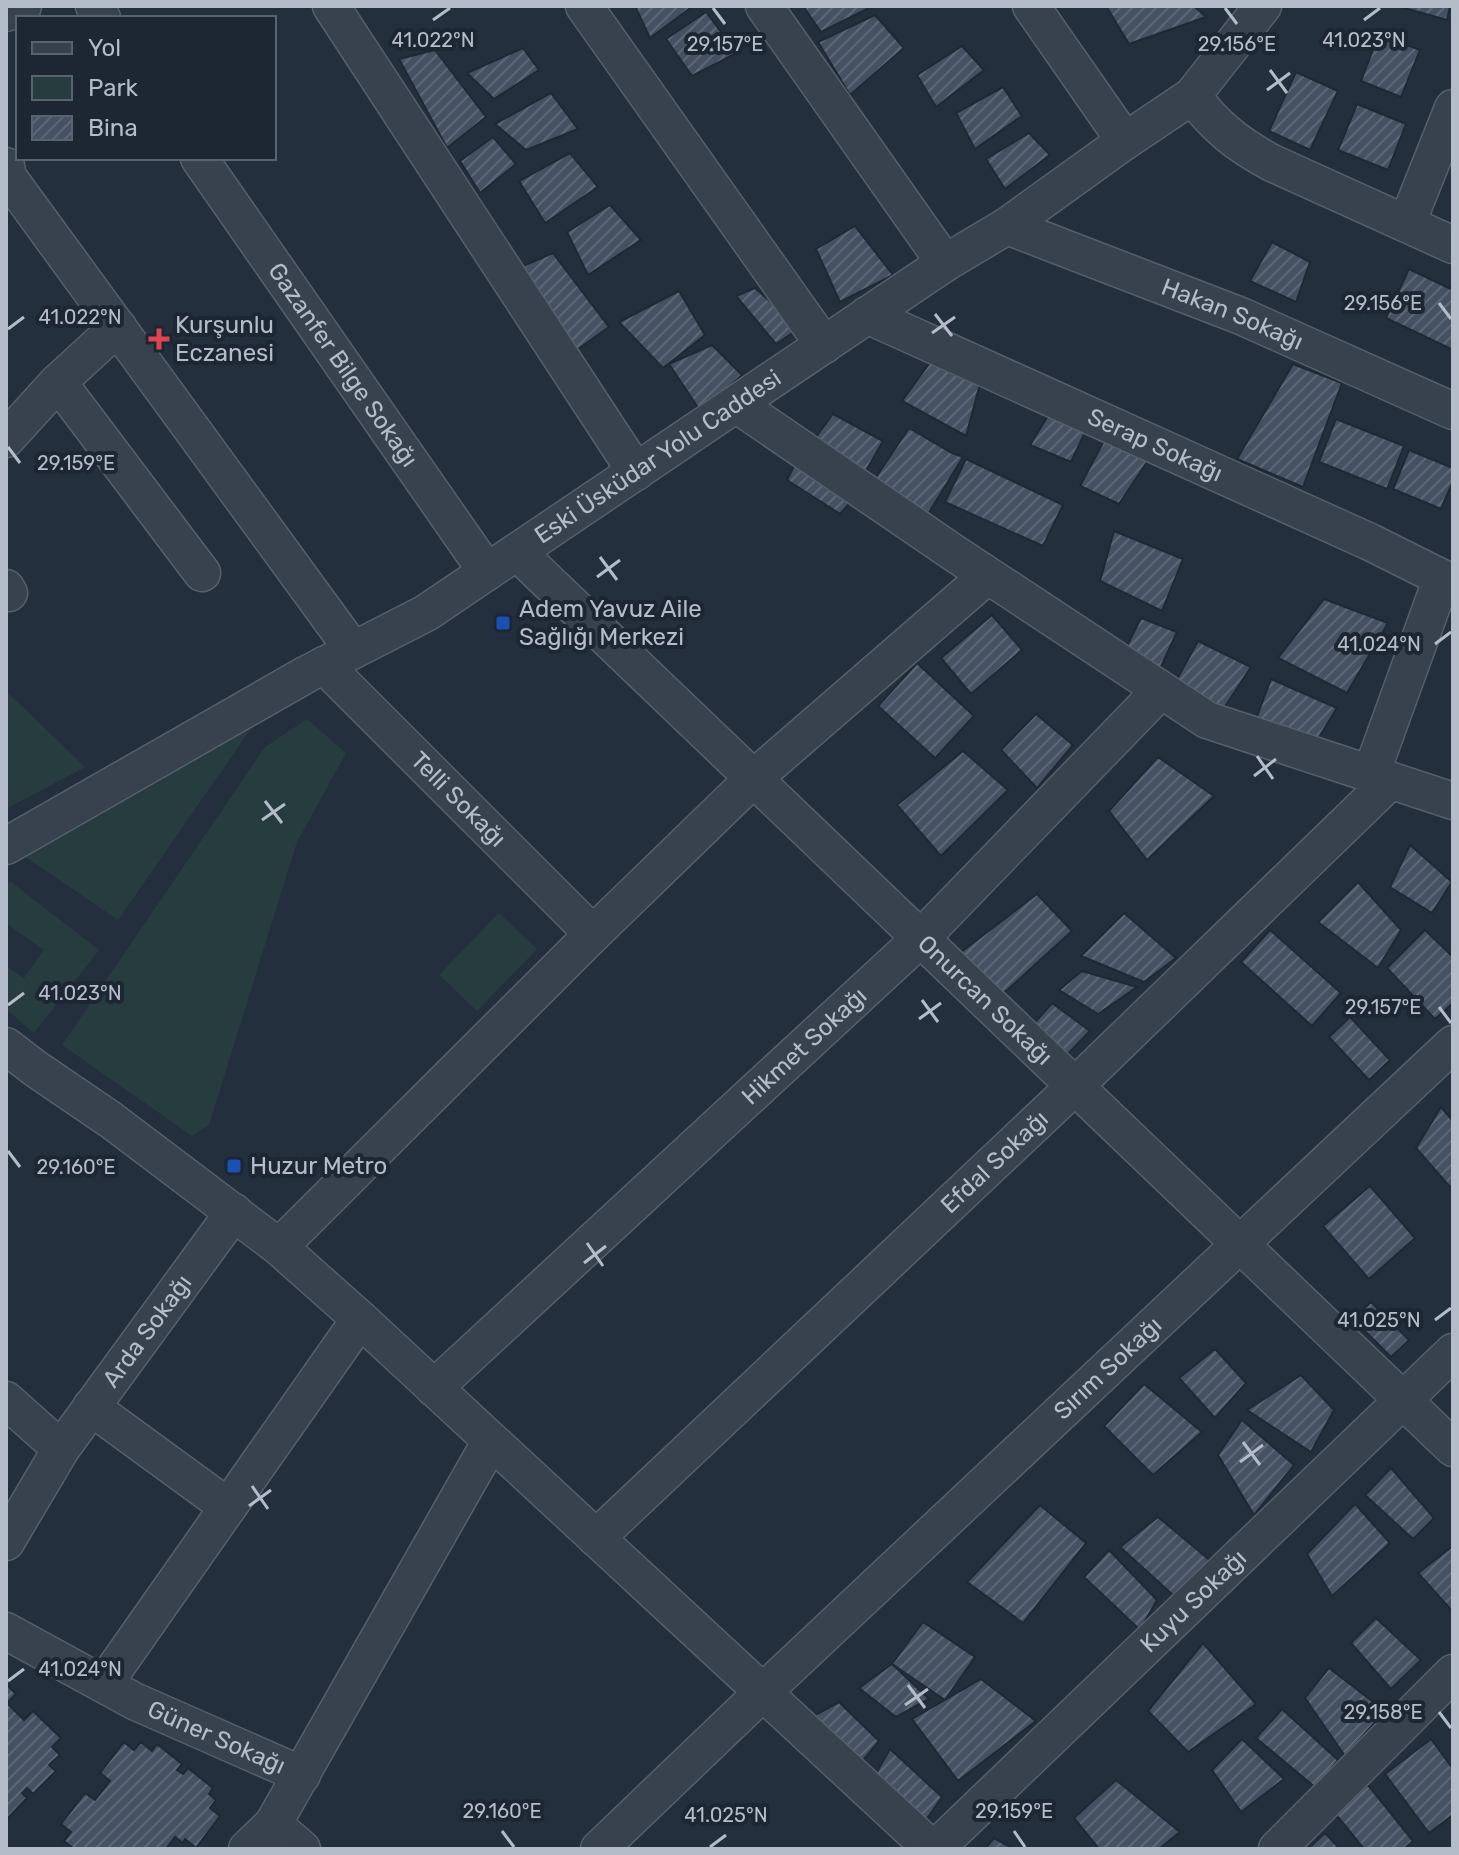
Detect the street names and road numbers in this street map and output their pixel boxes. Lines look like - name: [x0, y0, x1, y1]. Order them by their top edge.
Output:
- street label: Gazanfer Bilge Sokağı: [262, 258, 423, 472]
- street label: Hakan Sokağı: [1158, 273, 1307, 356]
- street label: Eski Üsküdar Yolu Caddesi: [529, 364, 786, 550]
- street label: Serap Sokağı: [1083, 402, 1227, 488]
- street label: Telli Sokağı: [405, 746, 512, 853]
- street label: Onurcan Sokağı: [912, 929, 1058, 1071]
- street label: Hikmet Sokağı: [736, 982, 872, 1110]
- street label: Efdal Sokağı: [935, 1105, 1054, 1219]
- street label: Arda Sokağı: [97, 1269, 197, 1393]
- street label: Sırım Sokağı: [1048, 1311, 1167, 1425]
- street label: Kuyu Sokağı: [1134, 1544, 1252, 1658]
- street label: Güner Sokağı: [143, 1695, 290, 1780]

